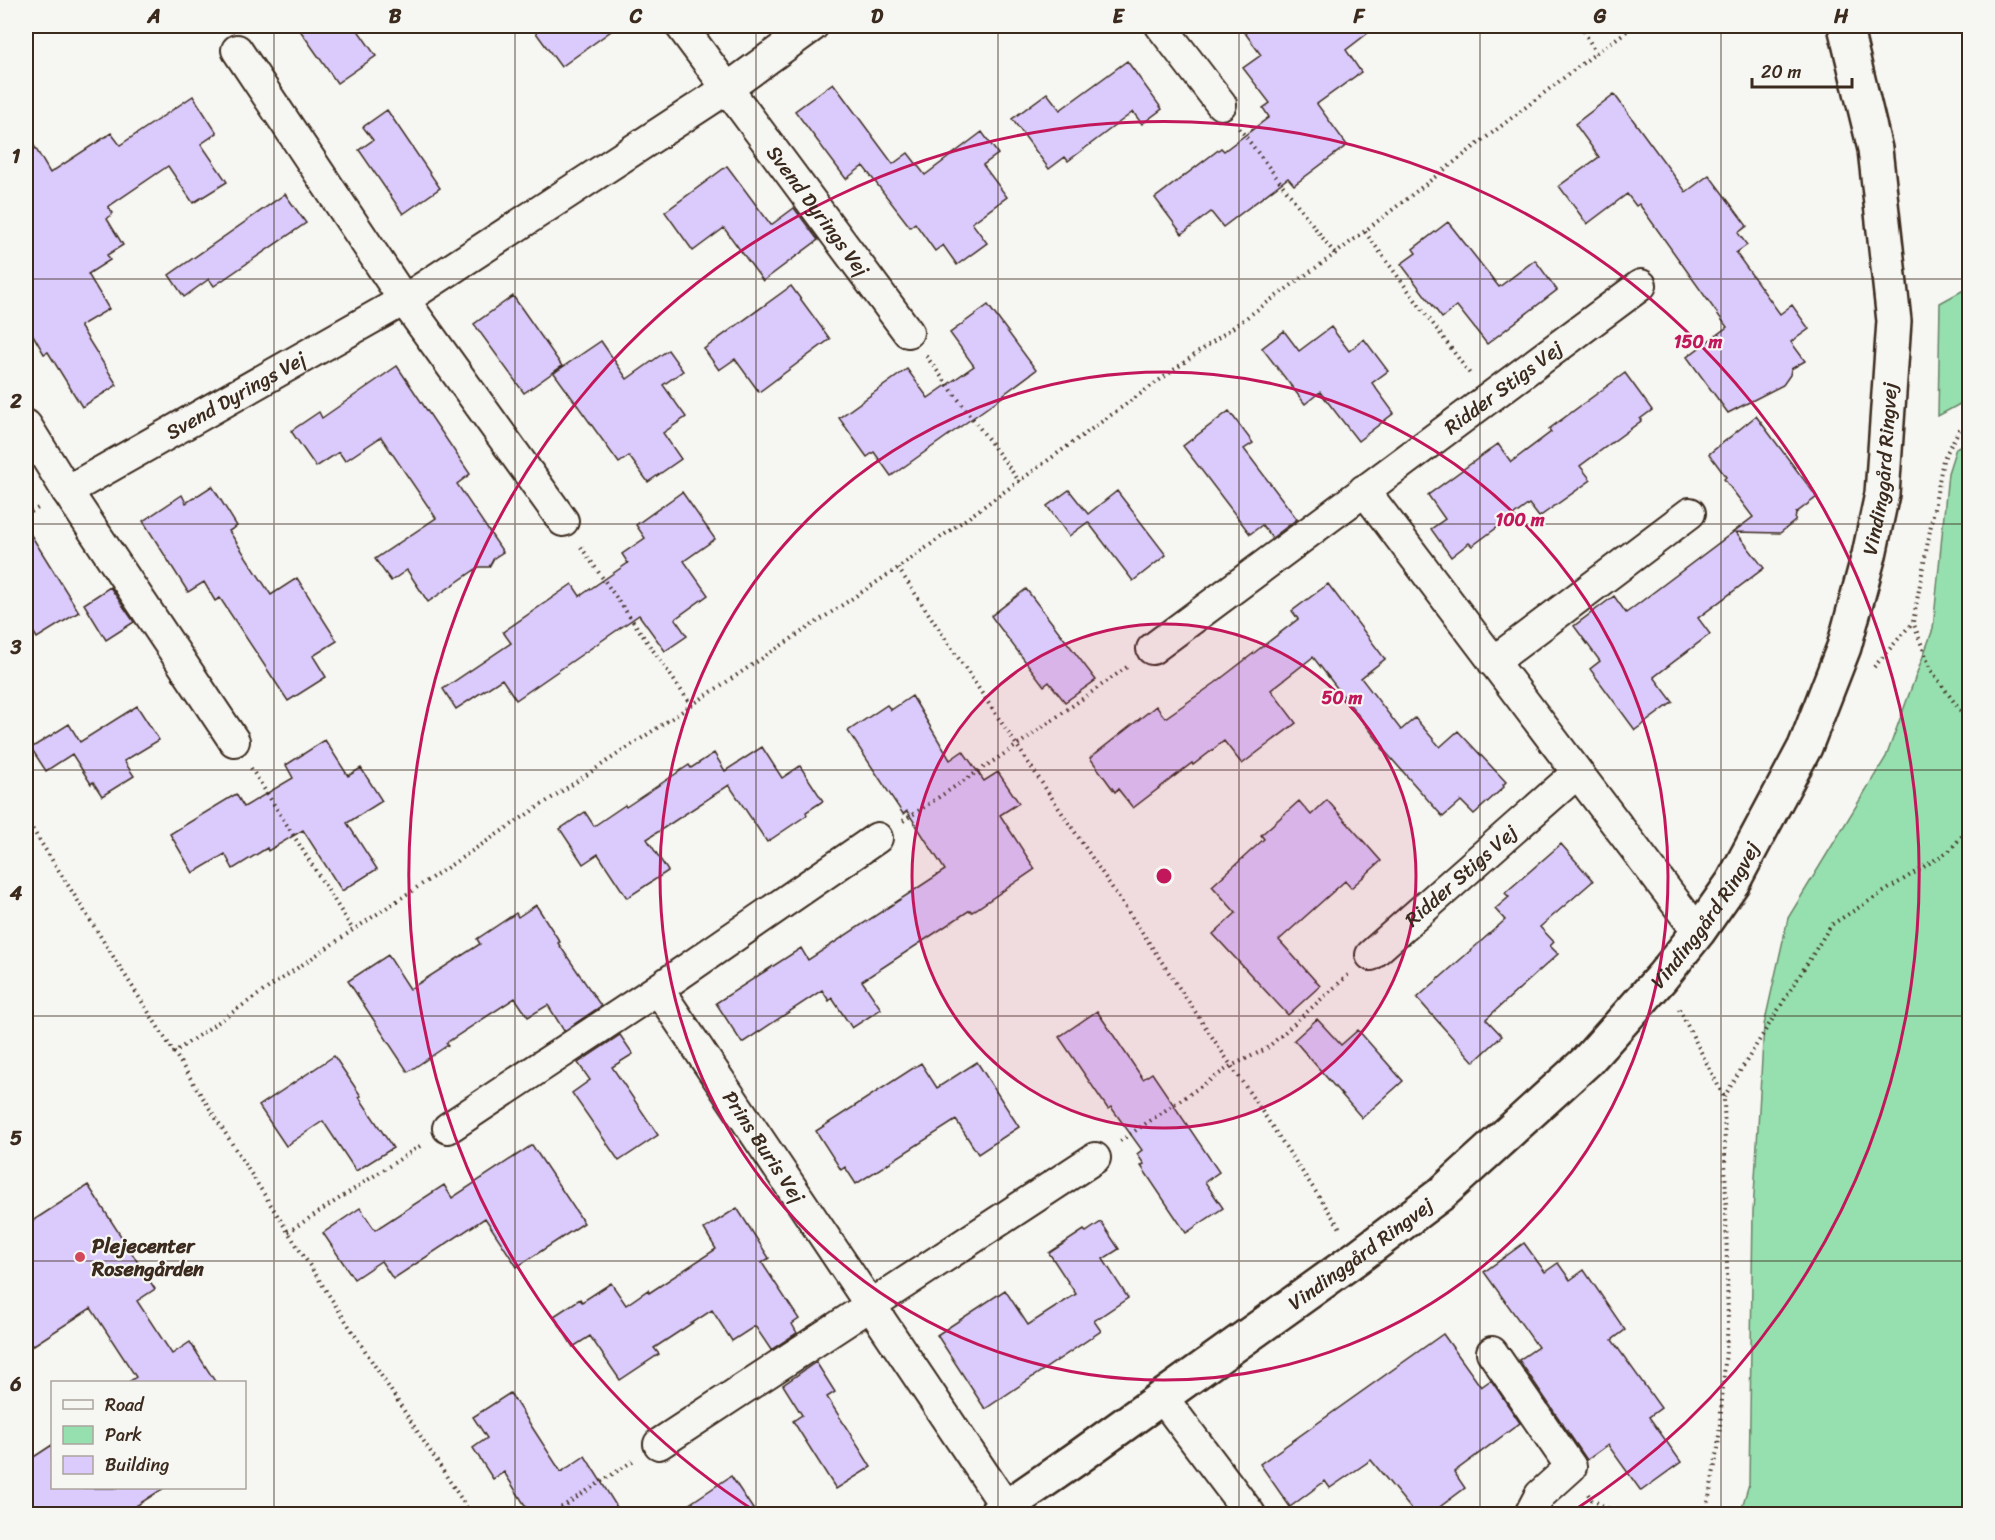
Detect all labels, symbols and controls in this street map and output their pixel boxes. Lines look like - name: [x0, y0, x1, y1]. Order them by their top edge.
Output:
- text: A: [146, 0, 161, 34]
- text: B: [389, 0, 402, 34]
- text: C: [629, 0, 643, 34]
- text: D: [871, 0, 884, 34]
- text: E: [1112, 0, 1125, 34]
- text: F: [1353, 0, 1366, 34]
- text: G: [1593, 0, 1607, 34]
- text: H: [1833, 0, 1849, 34]
- scale bar: [1752, 51, 1852, 89]
- text: 20 m: [1761, 56, 1801, 88]
- street label: Svend Dyrings Vej: [757, 137, 879, 285]
- text: 1: [12, 139, 21, 174]
- text: 150 m: [1674, 326, 1722, 358]
- street label: Ridder Stigs Vej: [1436, 331, 1571, 444]
- street label: Svend Dyrings Vej: [159, 341, 314, 449]
- street label: Vindinggård Ringvej: [1852, 381, 1907, 558]
- text: 2: [9, 384, 22, 419]
- text: 100 m: [1496, 504, 1545, 536]
- text: 3: [10, 630, 22, 665]
- text: 50 m: [1322, 682, 1363, 714]
- street label: Ridder Stigs Vej: [1396, 815, 1526, 936]
- street label: Vindinggård Ringvej: [1641, 834, 1769, 997]
- centre of rings: [1154, 866, 1174, 886]
- text: 4: [9, 876, 23, 911]
- street label: Prins Buris Vej: [713, 1083, 815, 1211]
- text: 5: [10, 1121, 22, 1156]
- street label: Vindinggård Ringvej: [1280, 1188, 1441, 1319]
- place label: Plejecenter Rosengården: [91, 1229, 204, 1287]
- marker: Plejecenter Rosengården: [73, 1250, 87, 1264]
- text: 6: [9, 1367, 22, 1402]
- legend: [51, 1381, 246, 1489]
- text: Road: [105, 1389, 145, 1421]
- text: Park: [105, 1419, 142, 1451]
- text: Building: [105, 1449, 169, 1481]

